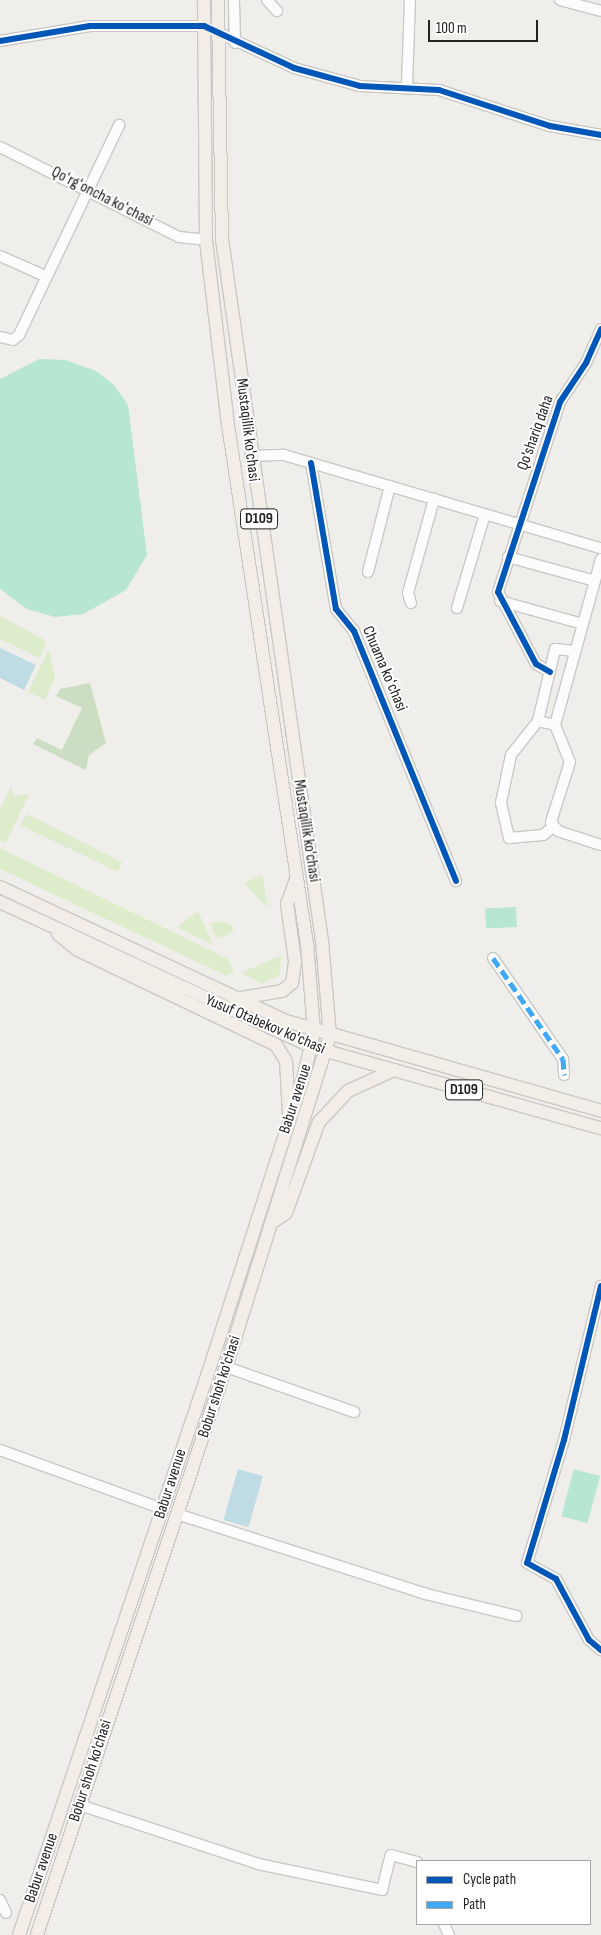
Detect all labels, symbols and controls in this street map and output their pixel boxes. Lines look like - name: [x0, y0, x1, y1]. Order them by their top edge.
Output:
- scale bar: [431, 10, 541, 42]
- text: 100 m: [436, 19, 467, 38]
- street label: Qoʻrgʻoncha koʻchasi: [48, 163, 156, 231]
- street label: Mustaqillik ko'chasi: [231, 377, 263, 483]
- street label: Qo'shariq daha: [514, 393, 558, 473]
- road number: D109: [239, 506, 279, 532]
- street label: Chuama koʻchasi: [357, 624, 411, 714]
- street label: Mustaqillik ko'chasi: [288, 778, 324, 884]
- street label: Yusuf Otabekov ko'chasi: [202, 991, 328, 1059]
- street label: Babur avenue: [276, 1062, 316, 1136]
- road number: D109: [444, 1078, 484, 1102]
- street label: Bobur shoh ko'chasi: [194, 1334, 246, 1440]
- street label: Babur avenue: [151, 1447, 191, 1521]
- street label: Bobur shoh ko'chasi: [65, 1718, 117, 1824]
- street label: Babur avenue: [21, 1831, 63, 1905]
- legend: [416, 1860, 591, 1925]
- text: Cycle path: [463, 1870, 516, 1889]
- text: Path: [463, 1895, 486, 1914]

